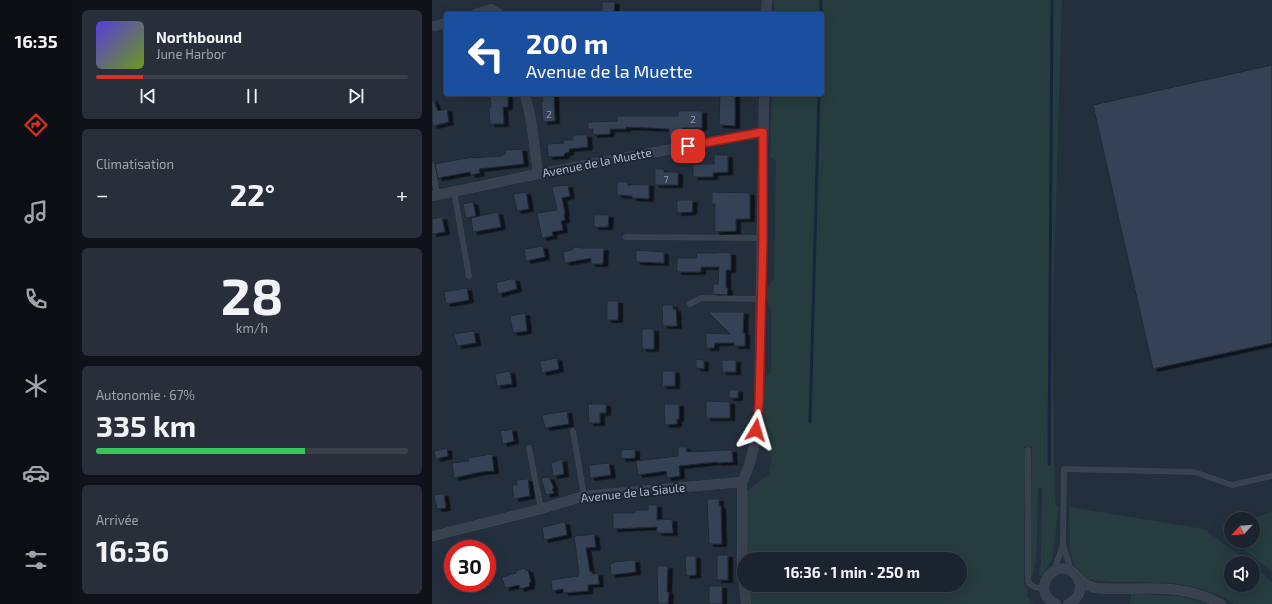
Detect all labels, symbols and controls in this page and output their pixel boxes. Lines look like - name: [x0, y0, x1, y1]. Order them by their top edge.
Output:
- text: 200 m: [526, 26, 608, 60]
- text: Northbound: [156, 28, 242, 46]
- icon: left: [460, 28, 512, 80]
- text: 16:35: [14, 30, 58, 52]
- text: June Harbor: [156, 46, 226, 62]
- text: Avenue de la Muette: [526, 60, 693, 82]
- icon: previous: [137, 85, 159, 107]
- icon: pause: [241, 85, 263, 107]
- icon: next: [345, 85, 367, 107]
- house number: 2: [546, 108, 552, 120]
- icon: directions: [22, 111, 50, 139]
- house number: 2: [690, 113, 696, 125]
- pin: [671, 129, 705, 163]
- icon: arrive: [677, 135, 699, 157]
- street label: Avenue de la Muette: [541, 145, 653, 179]
- text: Climatisation: [96, 156, 174, 172]
- house number: 7: [663, 173, 669, 185]
- text: 22°: [230, 176, 275, 212]
- text: −: [96, 181, 109, 207]
- text: +: [396, 181, 408, 207]
- icon: music: [22, 198, 50, 226]
- text: 28: [221, 263, 283, 325]
- icon: phone: [22, 285, 50, 313]
- text: km/h: [236, 320, 268, 336]
- icon: climate: [22, 372, 50, 400]
- text: Autonomie · 67%: [96, 387, 195, 403]
- text: 335 km: [96, 407, 196, 443]
- position arrow: [735, 409, 777, 451]
- icon: car: [22, 459, 50, 487]
- street label: Avenue de la Siaule: [580, 480, 686, 504]
- text: Arrivée: [96, 512, 139, 528]
- north arrow: [1224, 512, 1260, 548]
- map controls: [1224, 512, 1260, 592]
- text: 16:36: [96, 532, 169, 568]
- speed limit sign: 30: [444, 540, 496, 592]
- icon: filters: [22, 546, 50, 574]
- button: sound: [1224, 556, 1260, 592]
- text: 16:36 · 1 min · 250 m: [784, 563, 920, 581]

